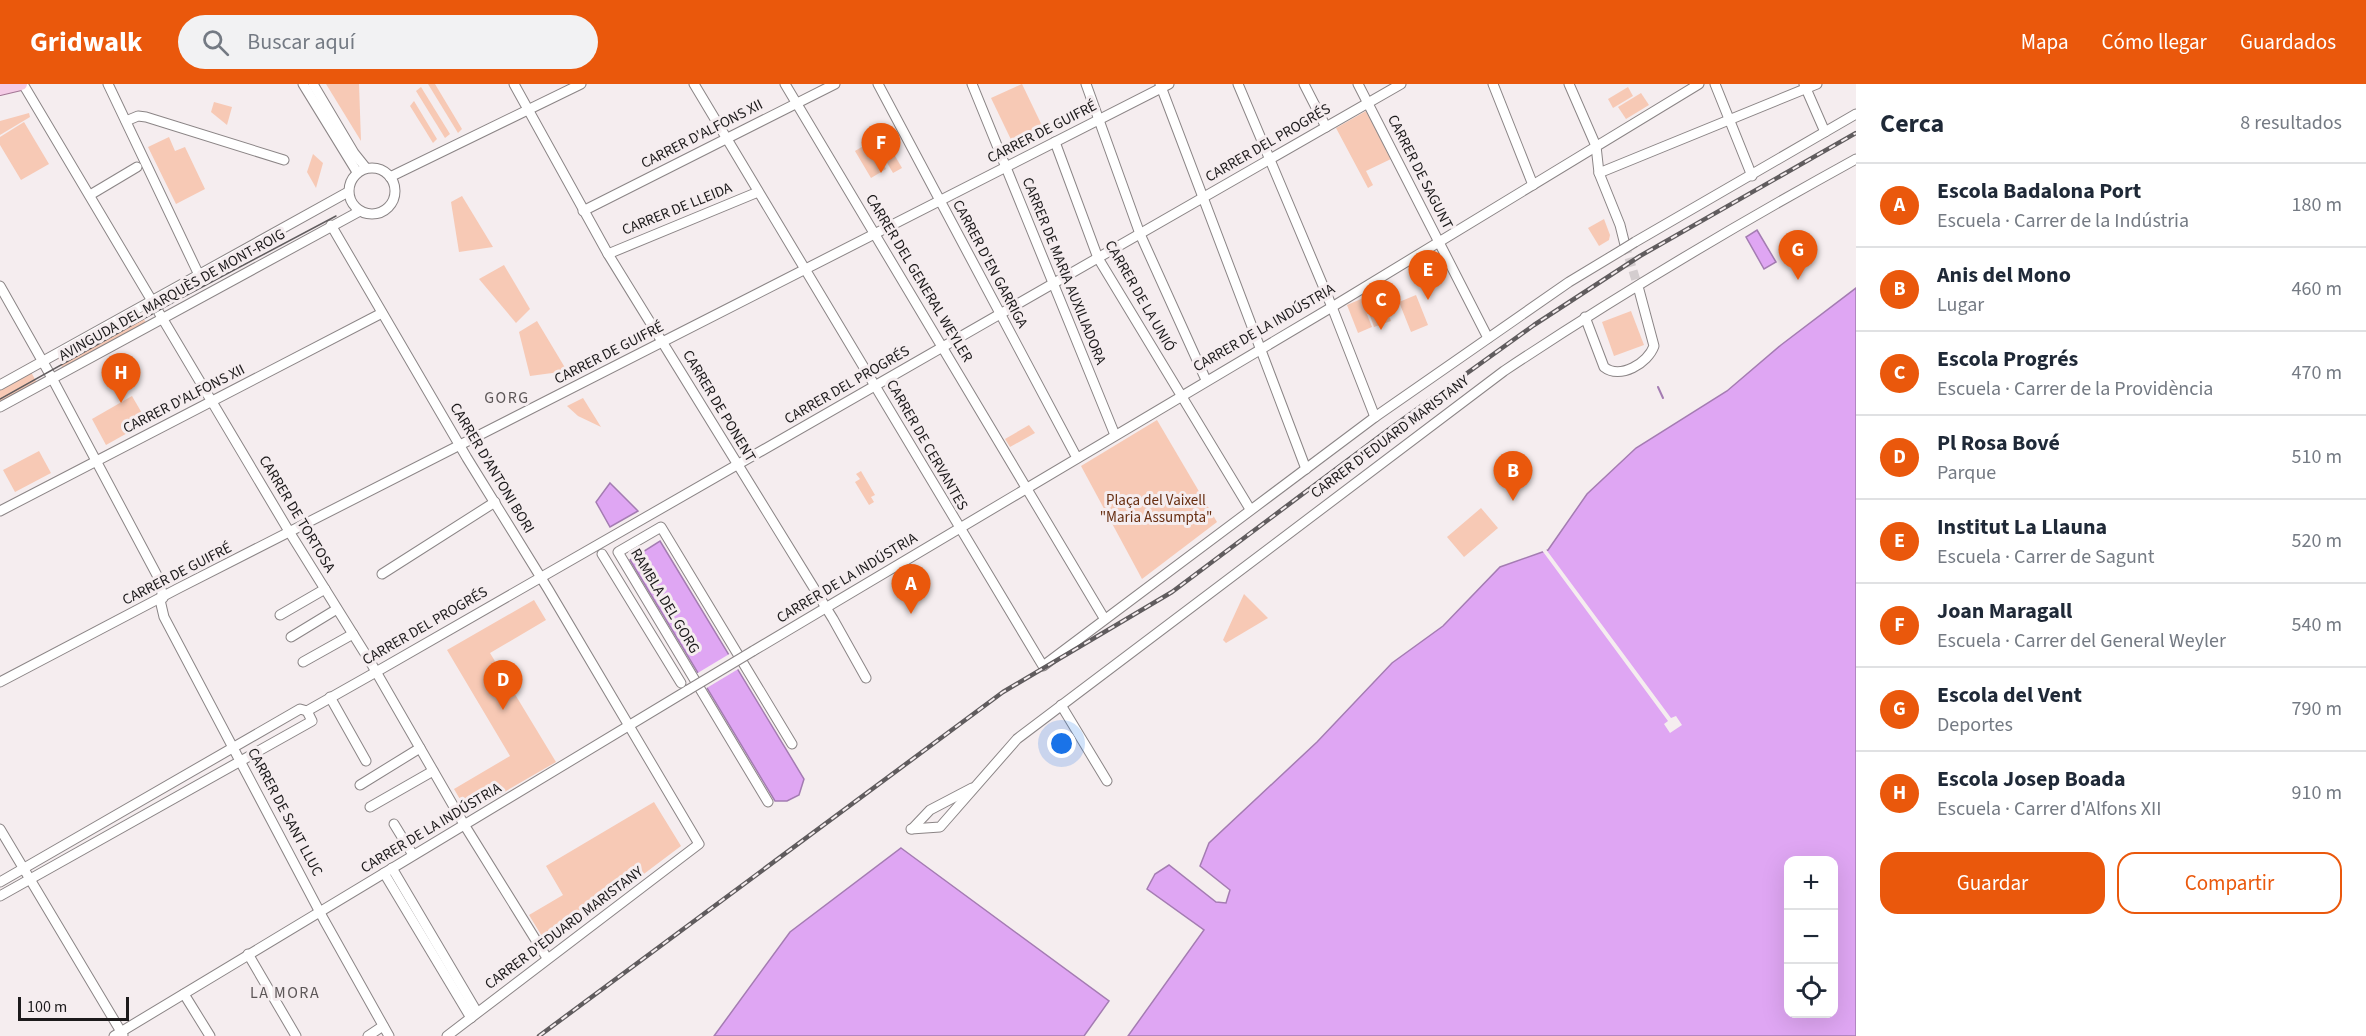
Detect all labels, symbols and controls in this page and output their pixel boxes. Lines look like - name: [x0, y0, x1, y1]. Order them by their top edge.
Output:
- search box: [178, 15, 598, 69]
- text: Gridwalk: [30, 22, 142, 62]
- icon: search: [199, 26, 232, 59]
- text: Buscar aquí: [247, 26, 355, 58]
- text: Mapa: [2021, 27, 2069, 57]
- text: Cómo llegar: [2102, 27, 2207, 57]
- text: Guardados: [2240, 27, 2336, 57]
- street label: CARRER D'ALFONS XII: [637, 94, 767, 174]
- street label: CARRER DE GUIFRÉ: [984, 95, 1100, 169]
- street label: CARRER DEL PROGRÉS: [1202, 99, 1334, 187]
- text: Cerca: [1880, 105, 1944, 142]
- text: 8 resultados: [2240, 109, 2342, 137]
- street label: CARRER DE SAGUNT: [1382, 111, 1458, 233]
- pin: F: [862, 124, 900, 173]
- street label: CARRER DE MARIA AUXILIADORA: [1017, 174, 1112, 369]
- text: Escola Badalona Port: [1937, 175, 2141, 207]
- street label: CARRER DE LLEIDA: [619, 177, 736, 241]
- street label: CARRER DEL GENERAL WEYLER: [860, 190, 978, 366]
- text: A: [1894, 191, 1905, 219]
- text: 180 m: [2292, 191, 2342, 219]
- street label: CARRER D'EN GARRIGA: [947, 196, 1033, 333]
- text: Escuela · Carrer de la Indústria: [1937, 207, 2189, 235]
- street label: AVINGUDA DEL MARQUÈS DE MONT-ROIG: [55, 224, 289, 366]
- pin: G: [1778, 230, 1818, 280]
- street label: CARRER DE LA UNIÓ: [1100, 237, 1180, 355]
- pin: E: [1408, 250, 1448, 300]
- text: Anis del Mono: [1937, 259, 2071, 291]
- text: B: [1893, 275, 1906, 303]
- text: 460 m: [2292, 275, 2342, 303]
- street label: CARRER DE LA INDÚSTRIA: [1189, 278, 1340, 377]
- pin: C: [1362, 280, 1400, 330]
- text: Lugar: [1937, 291, 1984, 319]
- street label: CARRER DE GUIFRÉ: [551, 316, 667, 390]
- street label: CARRER DEL PROGRÉS: [781, 341, 913, 429]
- text: Escola Progrés: [1937, 343, 2078, 375]
- street label: CARRER DE PONENT: [677, 346, 761, 466]
- pin: H: [102, 354, 140, 403]
- street label: CARRER D'ALFONS XII: [119, 359, 249, 439]
- text: C: [1894, 359, 1905, 387]
- text: 470 m: [2292, 359, 2342, 387]
- street label: CARRER D'EDUARD MARISTANY: [1306, 370, 1474, 504]
- text: Escuela · Carrer de la Providència: [1937, 375, 2213, 403]
- street label: CARRER DE CERVANTES: [881, 376, 973, 514]
- district label: GORG: [484, 387, 530, 409]
- street label: CARRER D'ANTONI BORI: [445, 399, 539, 537]
- text: Pl Rosa Bové: [1937, 427, 2060, 459]
- text: D: [1893, 443, 1906, 471]
- text: 510 m: [2292, 443, 2342, 471]
- street label: CARRER DE TORTOSA: [254, 452, 341, 577]
- pin: B: [1494, 452, 1532, 501]
- text: Parque: [1937, 459, 1996, 487]
- park label: Plaça del Vaixell "Maria Assumpta": [1100, 490, 1212, 528]
- text: Institut La Llauna: [1937, 511, 2107, 543]
- text: E: [1894, 527, 1905, 555]
- text: 520 m: [2292, 527, 2342, 555]
- street label: CARRER DE LA INDÚSTRIA: [774, 529, 920, 627]
- street label: CARRER DE GUIFRÉ: [119, 537, 235, 611]
- text: Escuela · Carrer de Sagunt: [1937, 543, 2154, 571]
- street label: RAMBLA DEL GORG: [625, 544, 705, 658]
- pin: A: [892, 564, 930, 614]
- street label: CARRER DEL PROGRÉS: [359, 582, 491, 670]
- text: Joan Maragall: [1937, 595, 2072, 627]
- text: F: [1894, 611, 1905, 639]
- text: 540 m: [2292, 611, 2342, 639]
- text: Escuela · Carrer del General Weyler: [1937, 627, 2226, 655]
- pin: D: [484, 660, 522, 710]
- text: Escola del Vent: [1937, 679, 2082, 711]
- text: G: [1893, 695, 1906, 723]
- text: 790 m: [2292, 695, 2342, 723]
- text: Deportes: [1937, 711, 2013, 739]
- your location: [1047, 729, 1076, 758]
- street label: CARRER DE SANT LLUC: [242, 744, 328, 880]
- text: Escola Josep Boada: [1937, 763, 2126, 795]
- street label: CARRER DE LA INDÚSTRIA: [357, 777, 506, 878]
- text: H: [1893, 779, 1906, 807]
- text: 910 m: [2292, 779, 2342, 807]
- text: Escuela · Carrer d'Alfons XII: [1937, 795, 2162, 823]
- button: Guardar: [1880, 852, 2105, 914]
- button: Compartir: [2117, 852, 2342, 914]
- map controls: [1784, 856, 1838, 1018]
- button: +: [1784, 856, 1838, 910]
- street label: CARRER D'EDUARD MARISTANY: [480, 861, 648, 995]
- button: −: [1784, 910, 1838, 964]
- button: locate: [1784, 964, 1838, 1018]
- district label: LA MORA: [250, 982, 320, 1004]
- scale bar: [18, 994, 129, 1022]
- text: 100 m: [27, 996, 67, 1018]

